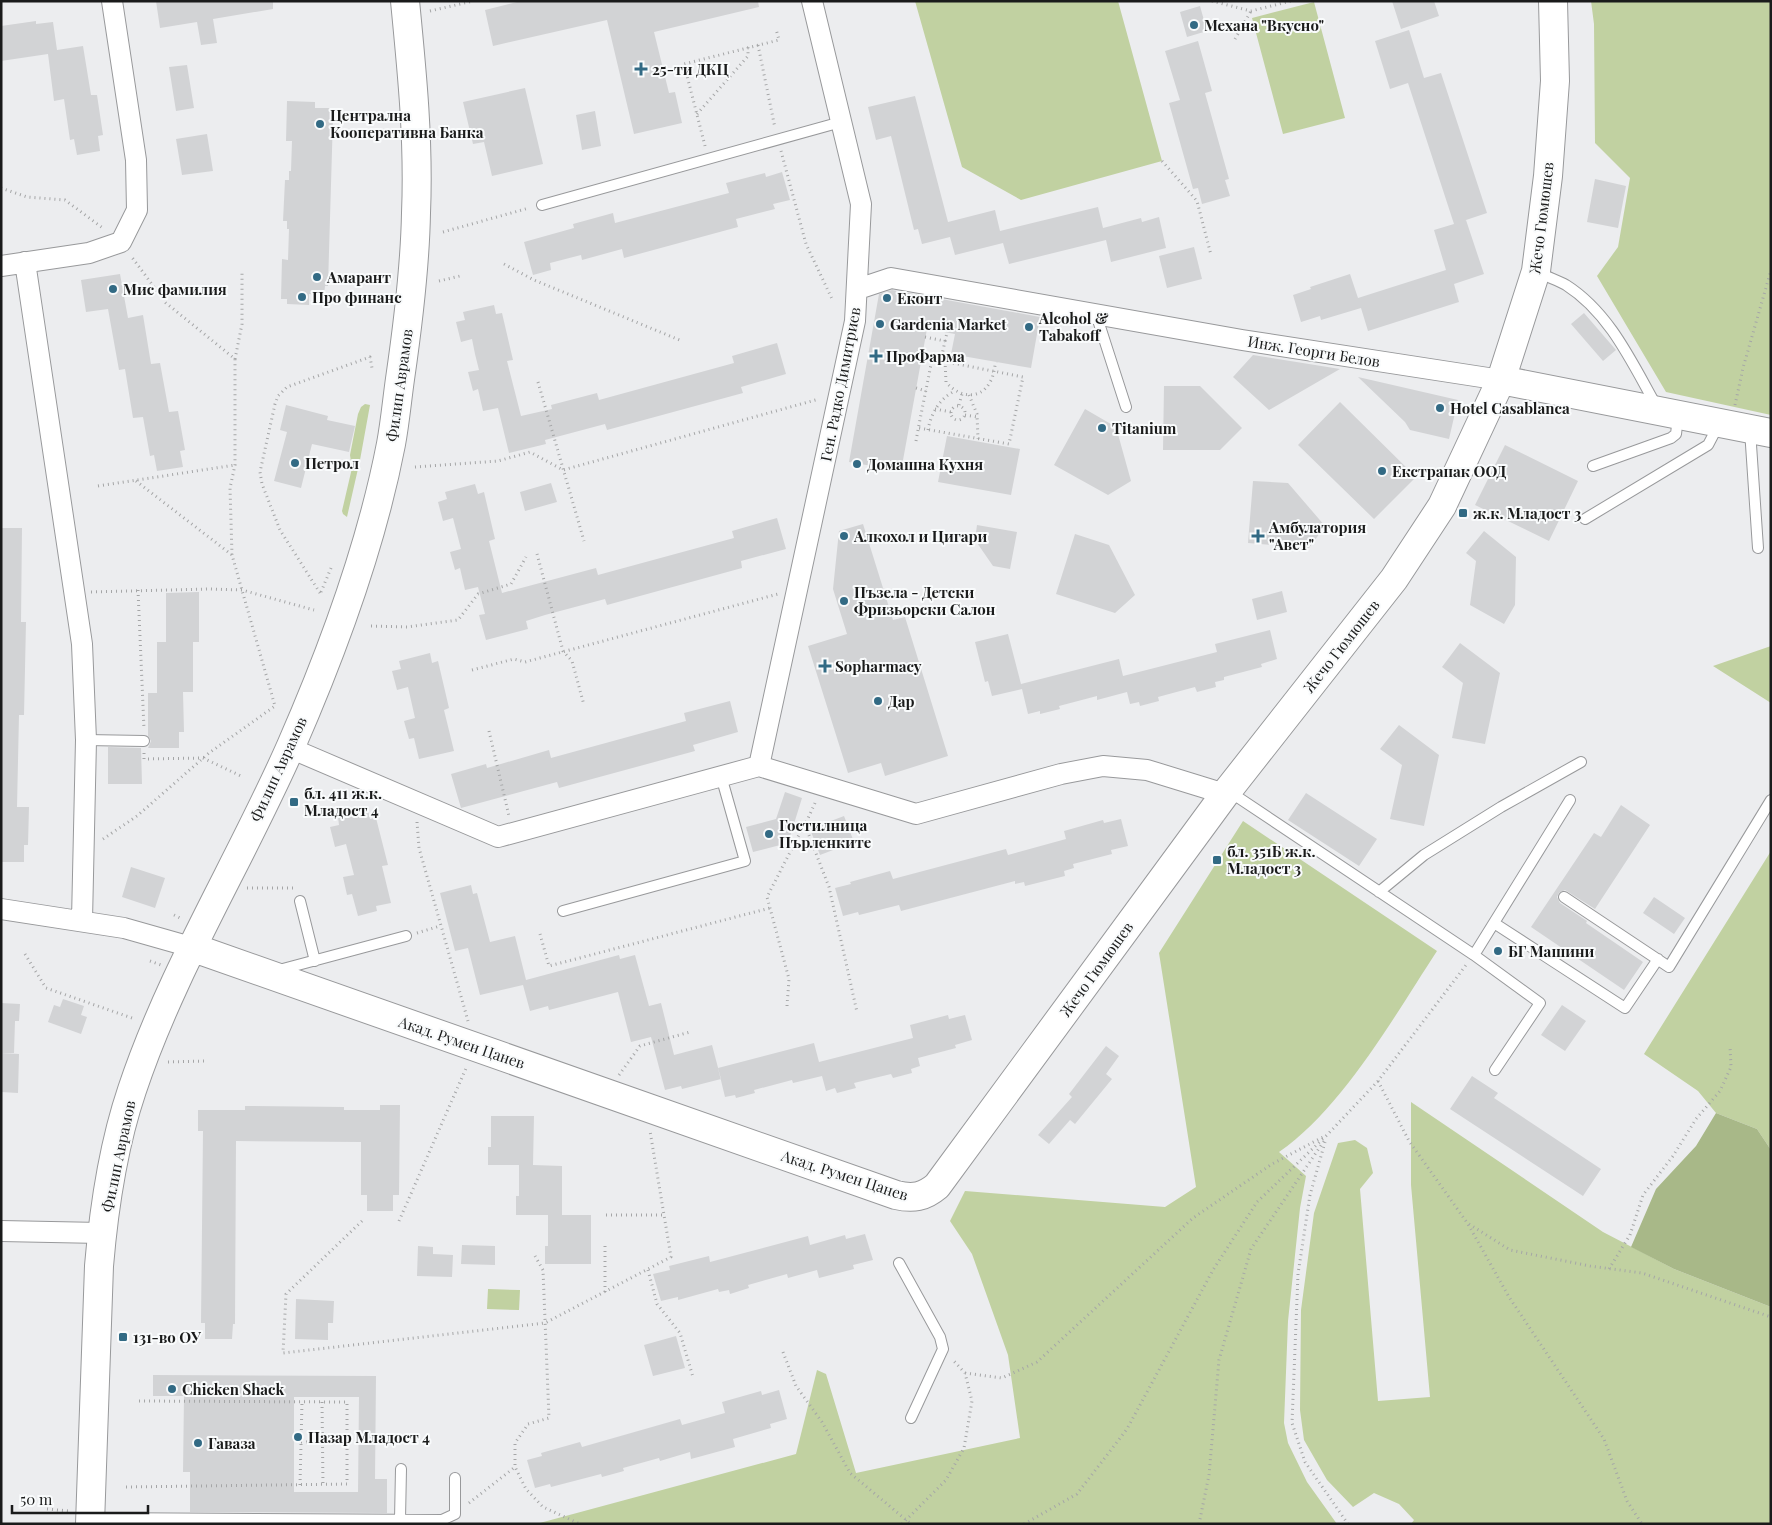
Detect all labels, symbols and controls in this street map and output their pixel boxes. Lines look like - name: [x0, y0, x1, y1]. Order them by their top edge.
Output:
- place label: Механа "Вкусно": [1204, 15, 1324, 35]
- marker: Механа "Вкусно": [1188, 19, 1200, 31]
- place label: 25-ти ДКЦ: [652, 59, 729, 79]
- marker: 25-ти ДКЦ: [634, 62, 648, 76]
- place label: Централна Кооперативна Банка: [330, 105, 484, 142]
- marker: Централна Кооперативна Банка: [314, 118, 326, 130]
- street label: Жечо Гюмюшев: [1524, 161, 1558, 275]
- place label: Амарант: [326, 267, 391, 287]
- marker: Амарант: [311, 271, 323, 283]
- place label: Мис фамилия: [123, 279, 227, 299]
- marker: Мис фамилия: [107, 283, 119, 295]
- place label: Про финанс: [312, 287, 402, 307]
- place label: Еконт: [897, 288, 943, 308]
- marker: Про финанс: [296, 291, 308, 303]
- marker: Еконт: [881, 292, 893, 304]
- street label: Ген. Радко Димитриев: [815, 305, 865, 463]
- place label: Alcohol & Tabakoff: [1038, 308, 1109, 345]
- place label: Gardenia Market: [890, 314, 1007, 334]
- marker: Gardenia Market: [874, 318, 886, 330]
- marker: Alcohol & Tabakoff: [1023, 321, 1035, 333]
- street label: Филип Аврамов: [381, 327, 417, 443]
- street label: Инж. Георги Белов: [1246, 331, 1382, 371]
- place label: ПроФарма: [886, 346, 965, 366]
- marker: ПроФарма: [870, 350, 882, 362]
- place label: Hotel Casablanca: [1450, 398, 1570, 418]
- marker: Hotel Casablanca: [1434, 402, 1446, 414]
- place label: Titanium: [1112, 418, 1177, 438]
- marker: Titanium: [1096, 422, 1108, 434]
- place label: Петрол: [305, 453, 359, 473]
- place label: Домашна Кухня: [867, 454, 983, 474]
- marker: Петрол: [289, 457, 301, 469]
- marker: Домашна Кухня: [851, 458, 863, 470]
- place label: Екстрапак ООД: [1392, 461, 1507, 481]
- marker: Екстрапак ООД: [1376, 465, 1388, 477]
- place label: ж.к. Младост 3: [1473, 503, 1581, 523]
- marker: ж.к. Младост 3: [1457, 507, 1469, 519]
- place label: Амбулатория "Авет": [1268, 517, 1366, 554]
- place label: Алкохол и Цигари: [853, 526, 988, 546]
- marker: Амбулатория "Авет": [1251, 529, 1265, 543]
- marker: Алкохол и Цигари: [838, 530, 850, 542]
- place label: Пъзела - Детски Фризьорски Салон: [854, 582, 996, 619]
- marker: Пъзела - Детски Фризьорски Салон: [838, 595, 850, 607]
- street label: Жечо Гюмюшев: [1298, 595, 1384, 697]
- place label: Sopharmacy: [835, 656, 922, 676]
- marker: Sopharmacy: [819, 660, 831, 672]
- place label: Дар: [888, 691, 915, 711]
- marker: Дар: [872, 695, 884, 707]
- street label: Филип Аврамов: [245, 713, 311, 825]
- place label: бл. 411 ж.к. Младост 4: [304, 783, 382, 820]
- marker: бл. 411 ж.к. Младост 4: [288, 796, 300, 808]
- place label: Гостилница Пърленките: [779, 815, 872, 852]
- marker: Гостилница Пърленките: [763, 828, 775, 840]
- place label: бл. 351Б ж.к. Младост 3: [1227, 841, 1316, 878]
- marker: бл. 351Б ж.к. Младост 3: [1211, 854, 1223, 866]
- street label: Жечо Гюмюшев: [1055, 917, 1137, 1021]
- place label: БГ Машини: [1508, 941, 1595, 961]
- marker: БГ Машини: [1492, 945, 1504, 957]
- street label: Акад. Румен Цанев: [395, 1011, 528, 1073]
- street label: Филип Аврамов: [96, 1098, 140, 1214]
- street label: Акад. Румен Цанев: [778, 1145, 911, 1205]
- place label: 131-во ОУ: [133, 1327, 202, 1347]
- marker: 131-во ОУ: [117, 1331, 129, 1343]
- place label: Chicken Shack: [182, 1379, 284, 1399]
- marker: Chicken Shack: [166, 1383, 178, 1395]
- place label: Пазар Младост 4: [308, 1427, 430, 1447]
- marker: Пазар Младост 4: [292, 1431, 304, 1443]
- place label: Гаваза: [208, 1433, 256, 1453]
- marker: Гаваза: [192, 1437, 204, 1449]
- scale bar: [12, 1482, 149, 1514]
- text: 50 m: [20, 1489, 53, 1509]

